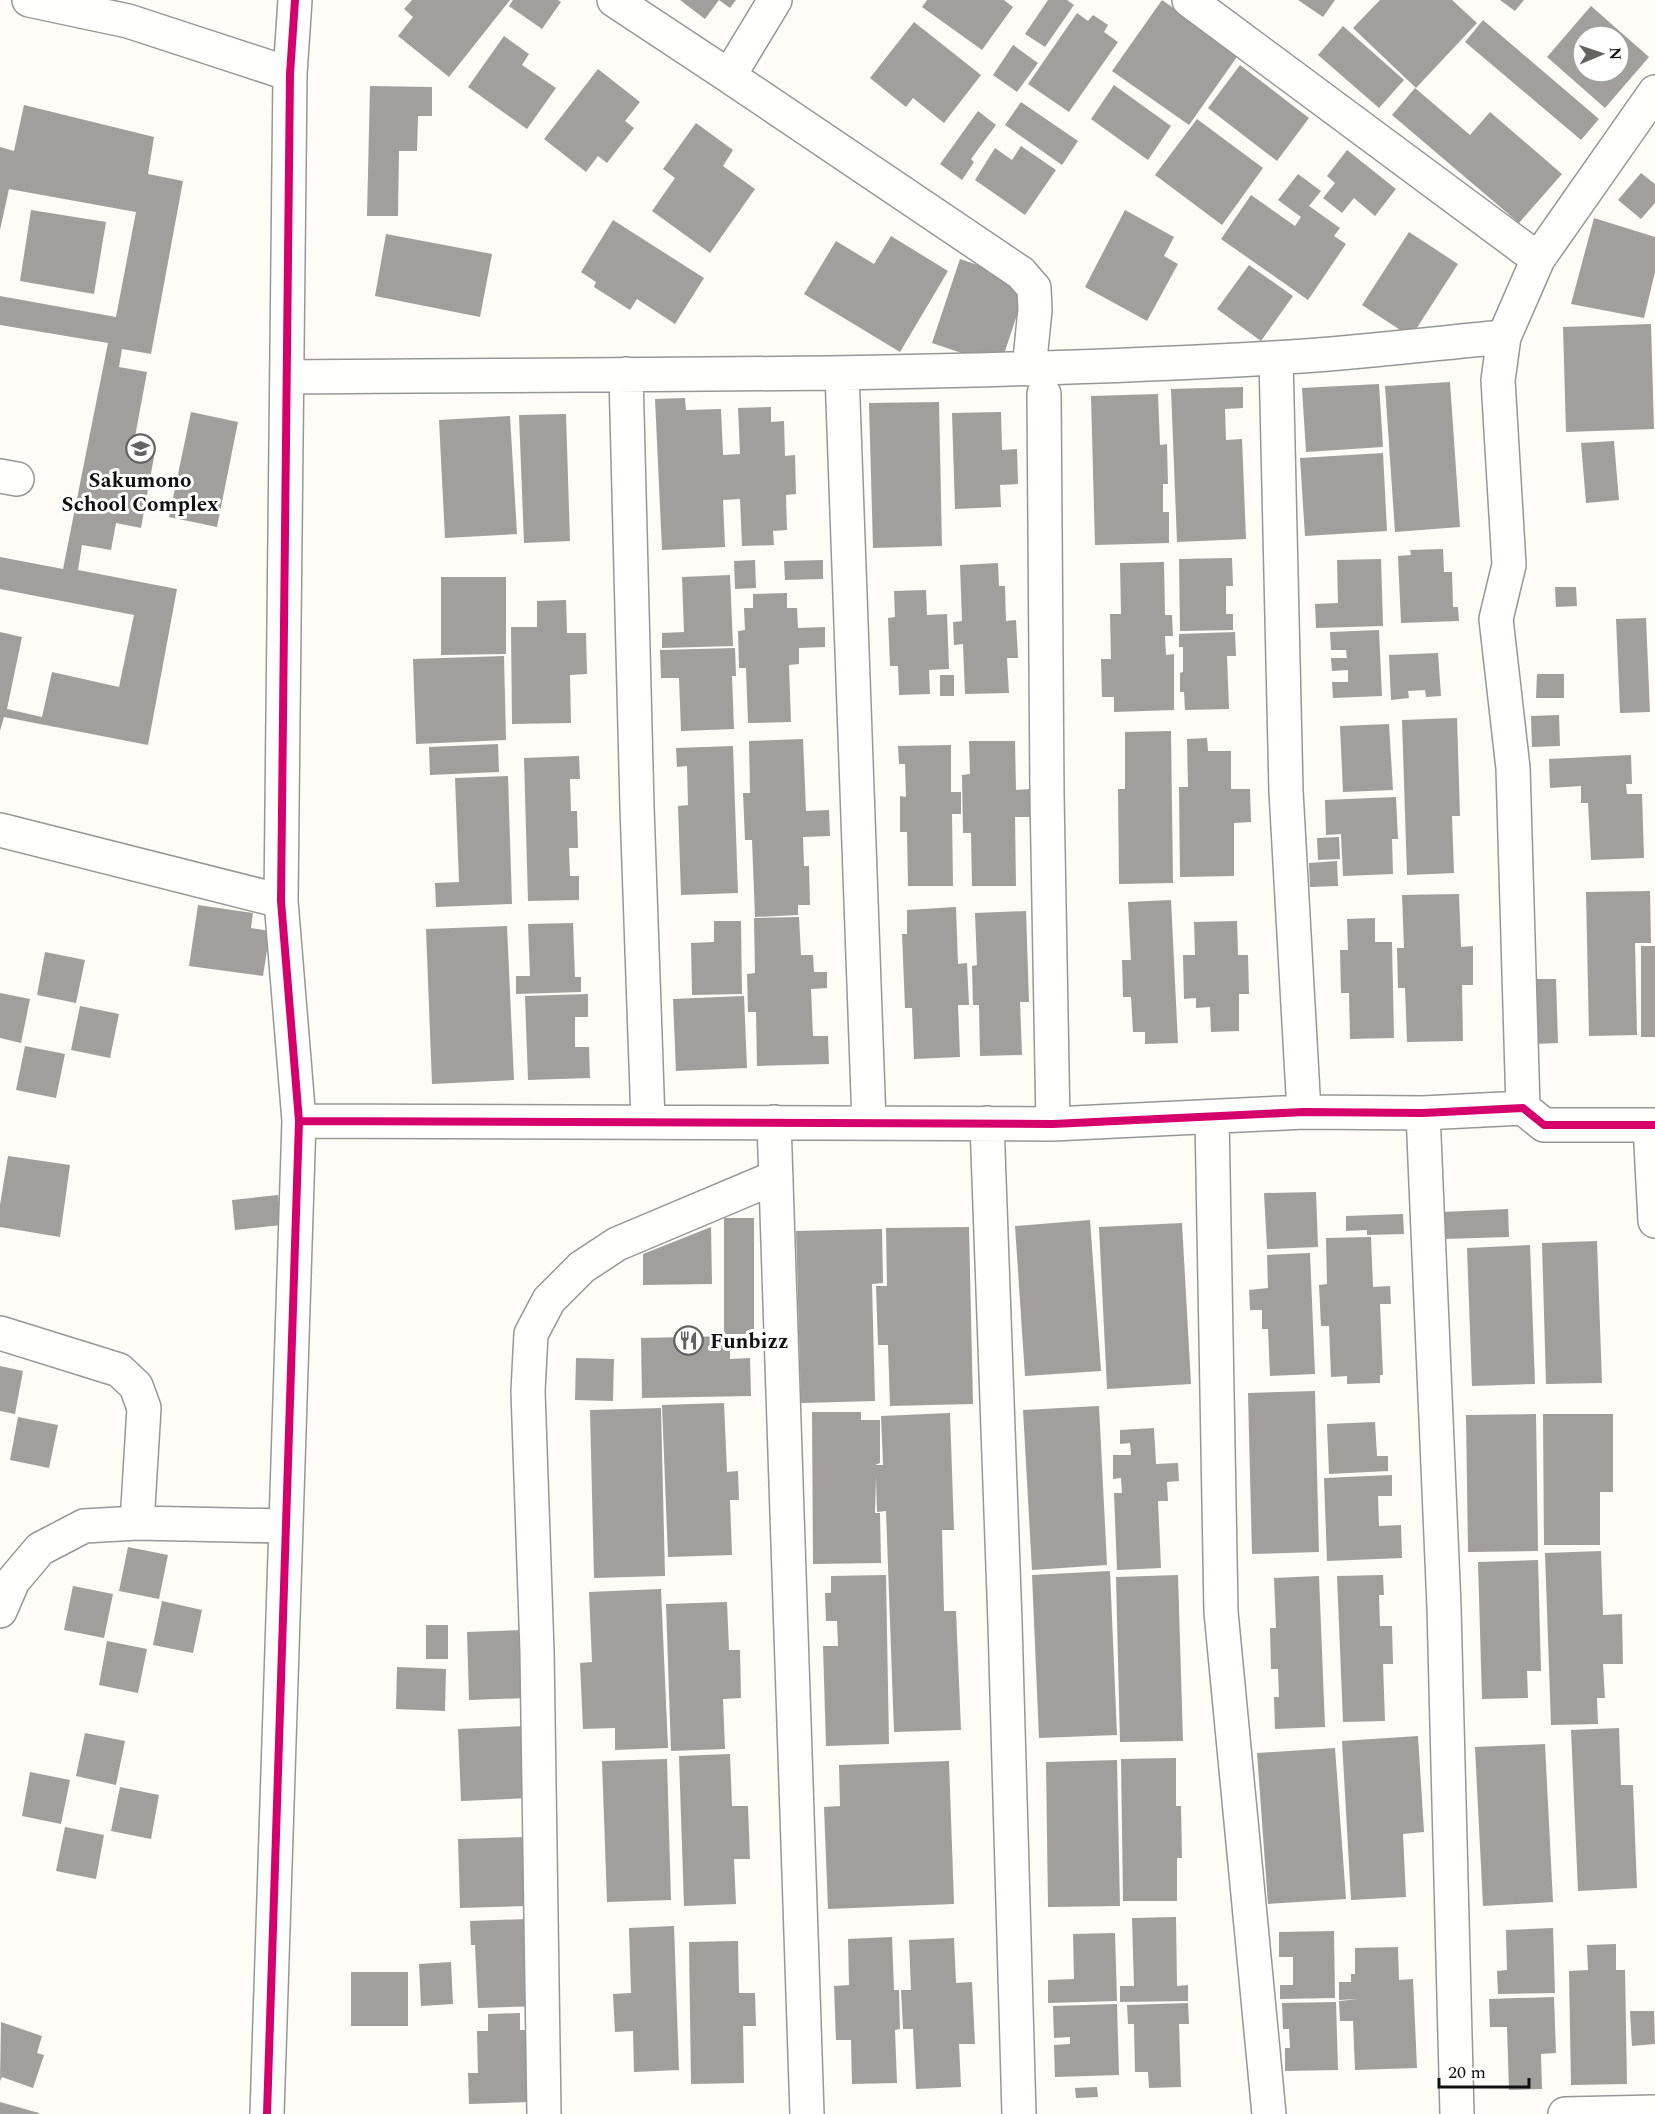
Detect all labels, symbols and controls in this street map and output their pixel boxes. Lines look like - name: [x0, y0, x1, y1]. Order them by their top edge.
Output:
- north arrow: [1571, 24, 1631, 84]
- text: N: [1603, 47, 1627, 60]
- school or university icon: Sakumono School Complex: [124, 433, 156, 465]
- place label: Sakumono School Complex: [62, 465, 219, 521]
- restaurant icon: Funbizz: [673, 1325, 705, 1357]
- place label: Funbizz: [710, 1326, 789, 1358]
- scale bar: [1439, 2051, 1529, 2089]
- text: 20 m: [1448, 2059, 1486, 2086]

